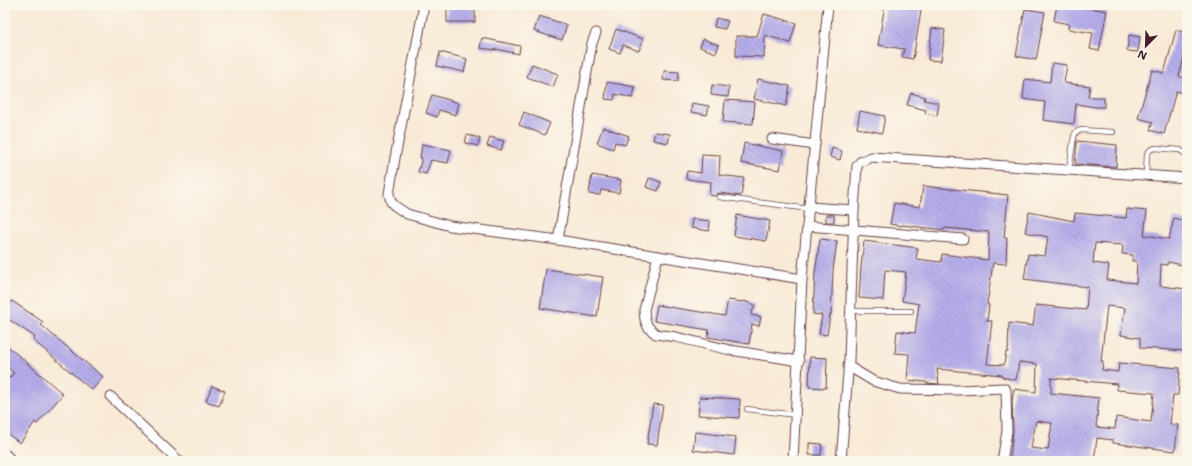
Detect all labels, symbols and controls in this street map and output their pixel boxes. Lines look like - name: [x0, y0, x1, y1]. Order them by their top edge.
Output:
- north arrow: [1126, 26, 1166, 66]
- text: N: [1135, 46, 1149, 63]

